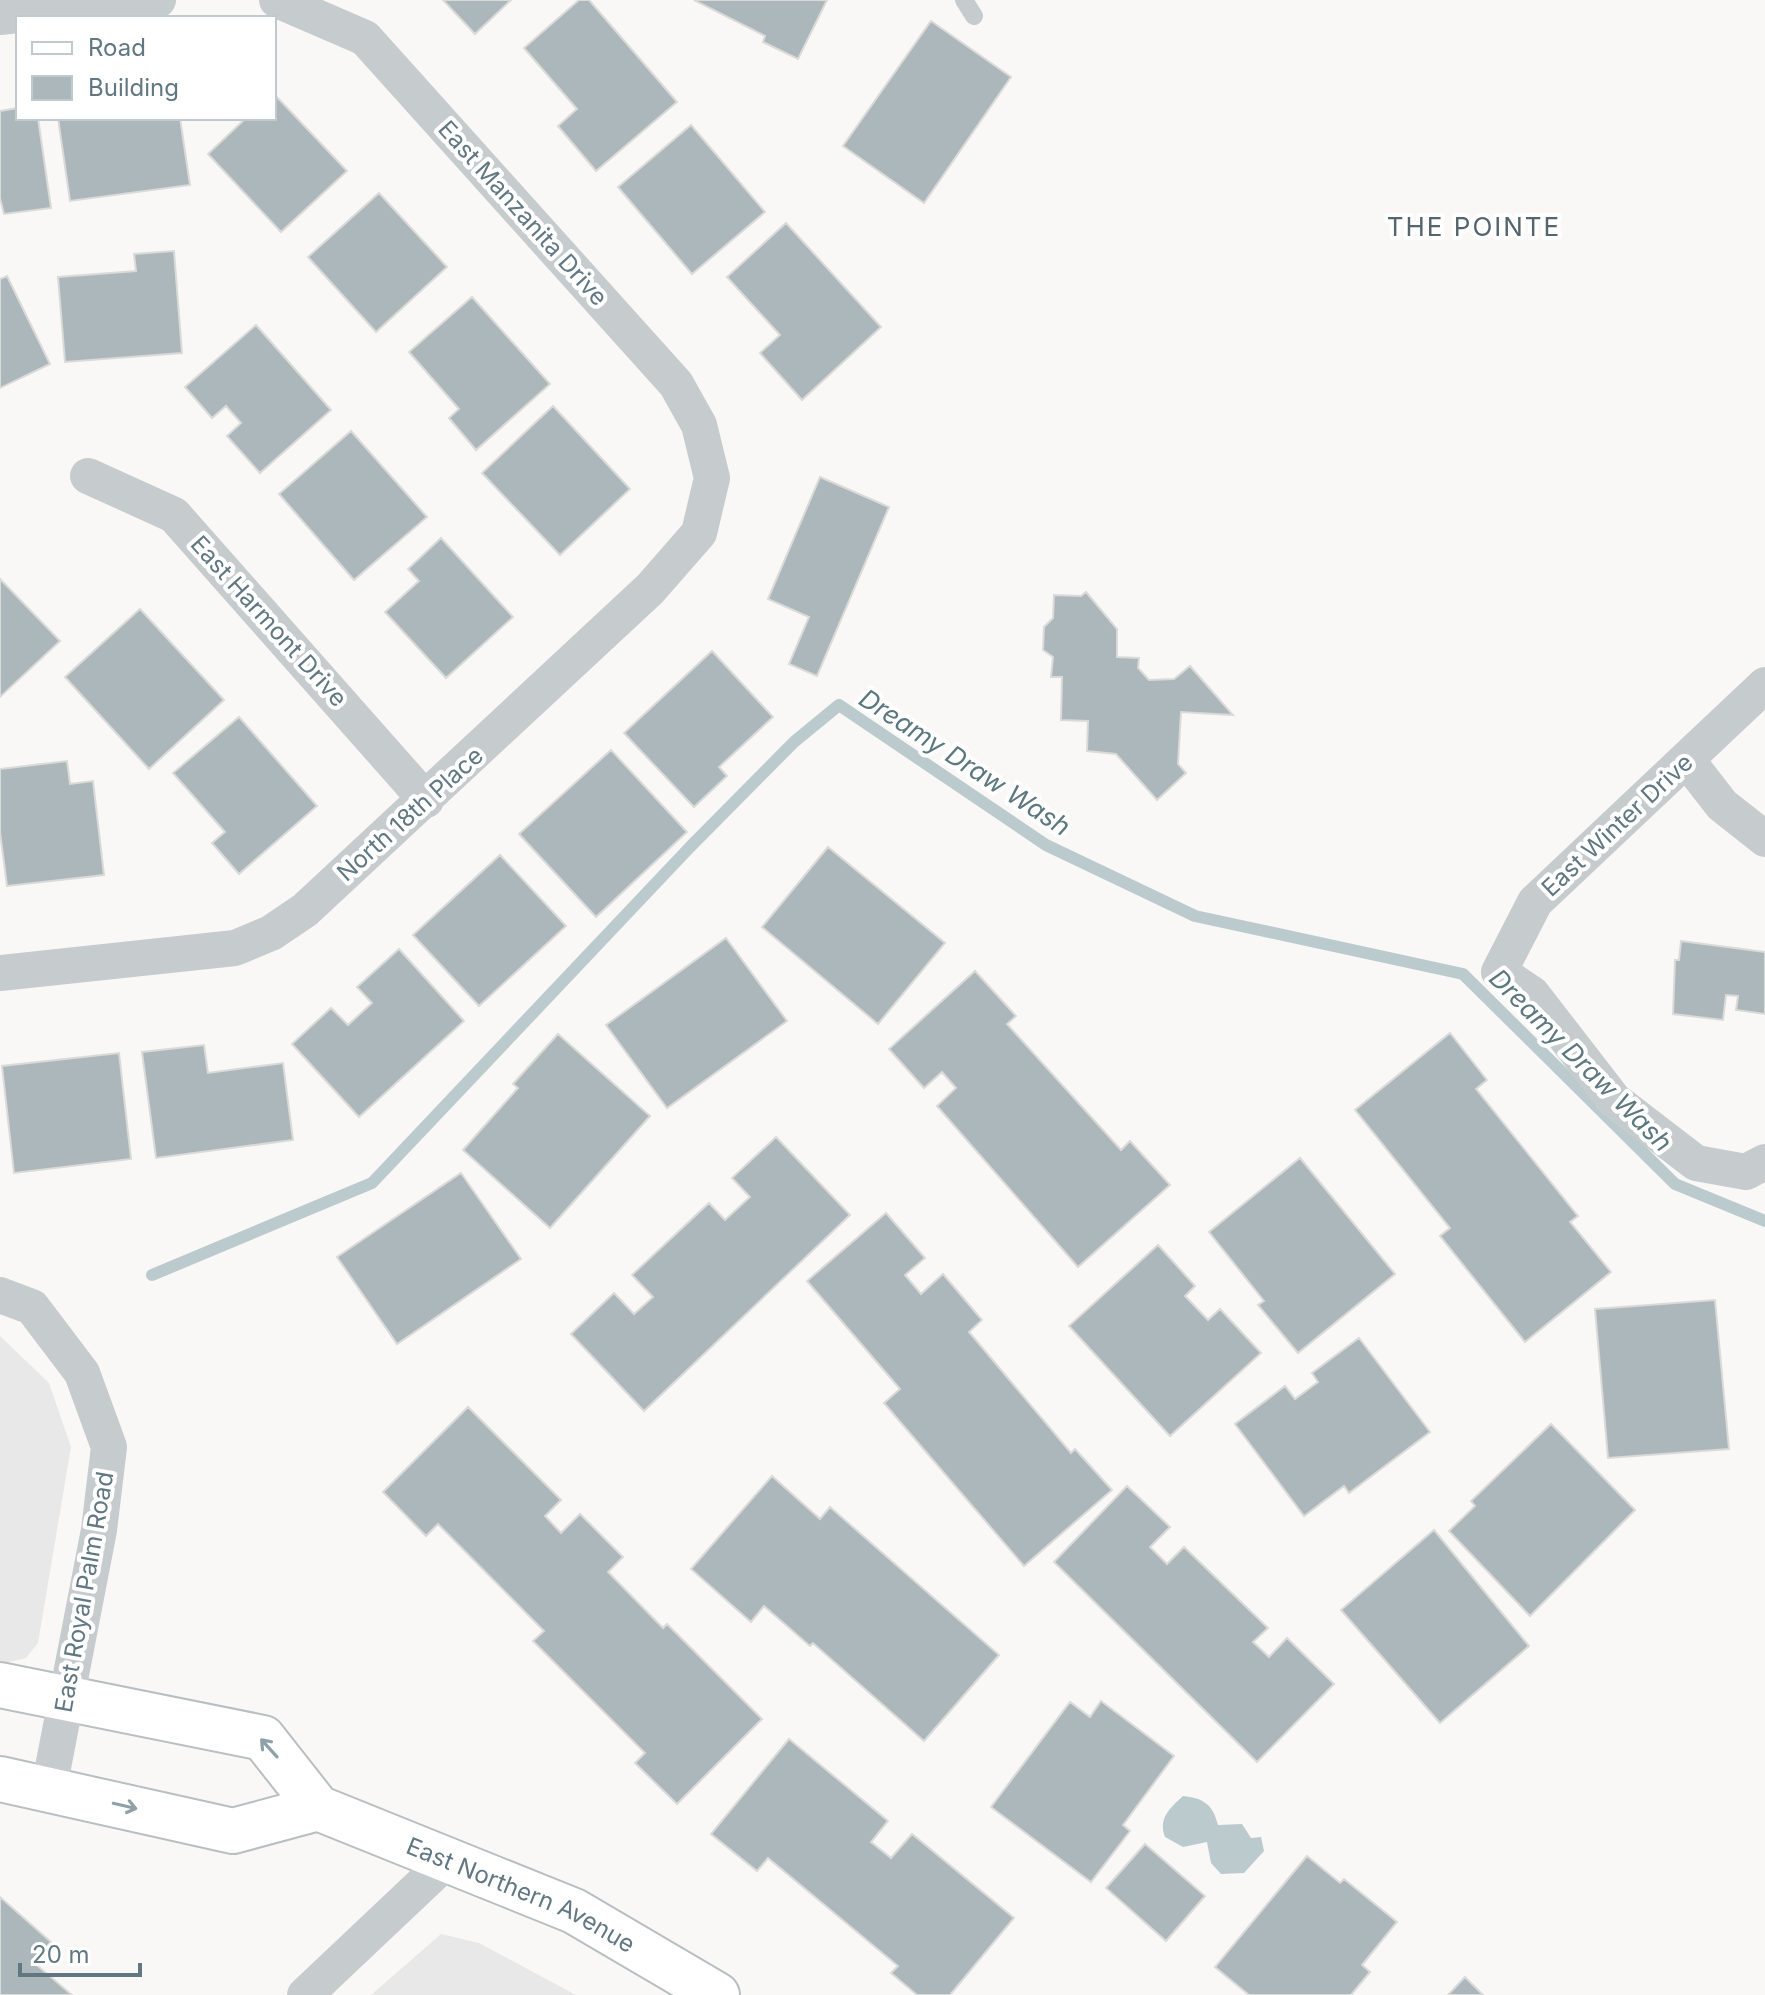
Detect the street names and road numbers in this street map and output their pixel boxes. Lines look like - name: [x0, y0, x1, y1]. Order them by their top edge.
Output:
- street label: East Manzanita Drive: [432, 114, 614, 312]
- street label: East Harmont Drive: [185, 530, 353, 712]
- street label: North 18th Place: [331, 741, 489, 887]
- street label: East Winter Drive: [1536, 748, 1698, 902]
- street label: East Royal Palm Road: [49, 1469, 119, 1715]
- street label: East Northern Avenue: [402, 1831, 641, 1958]

